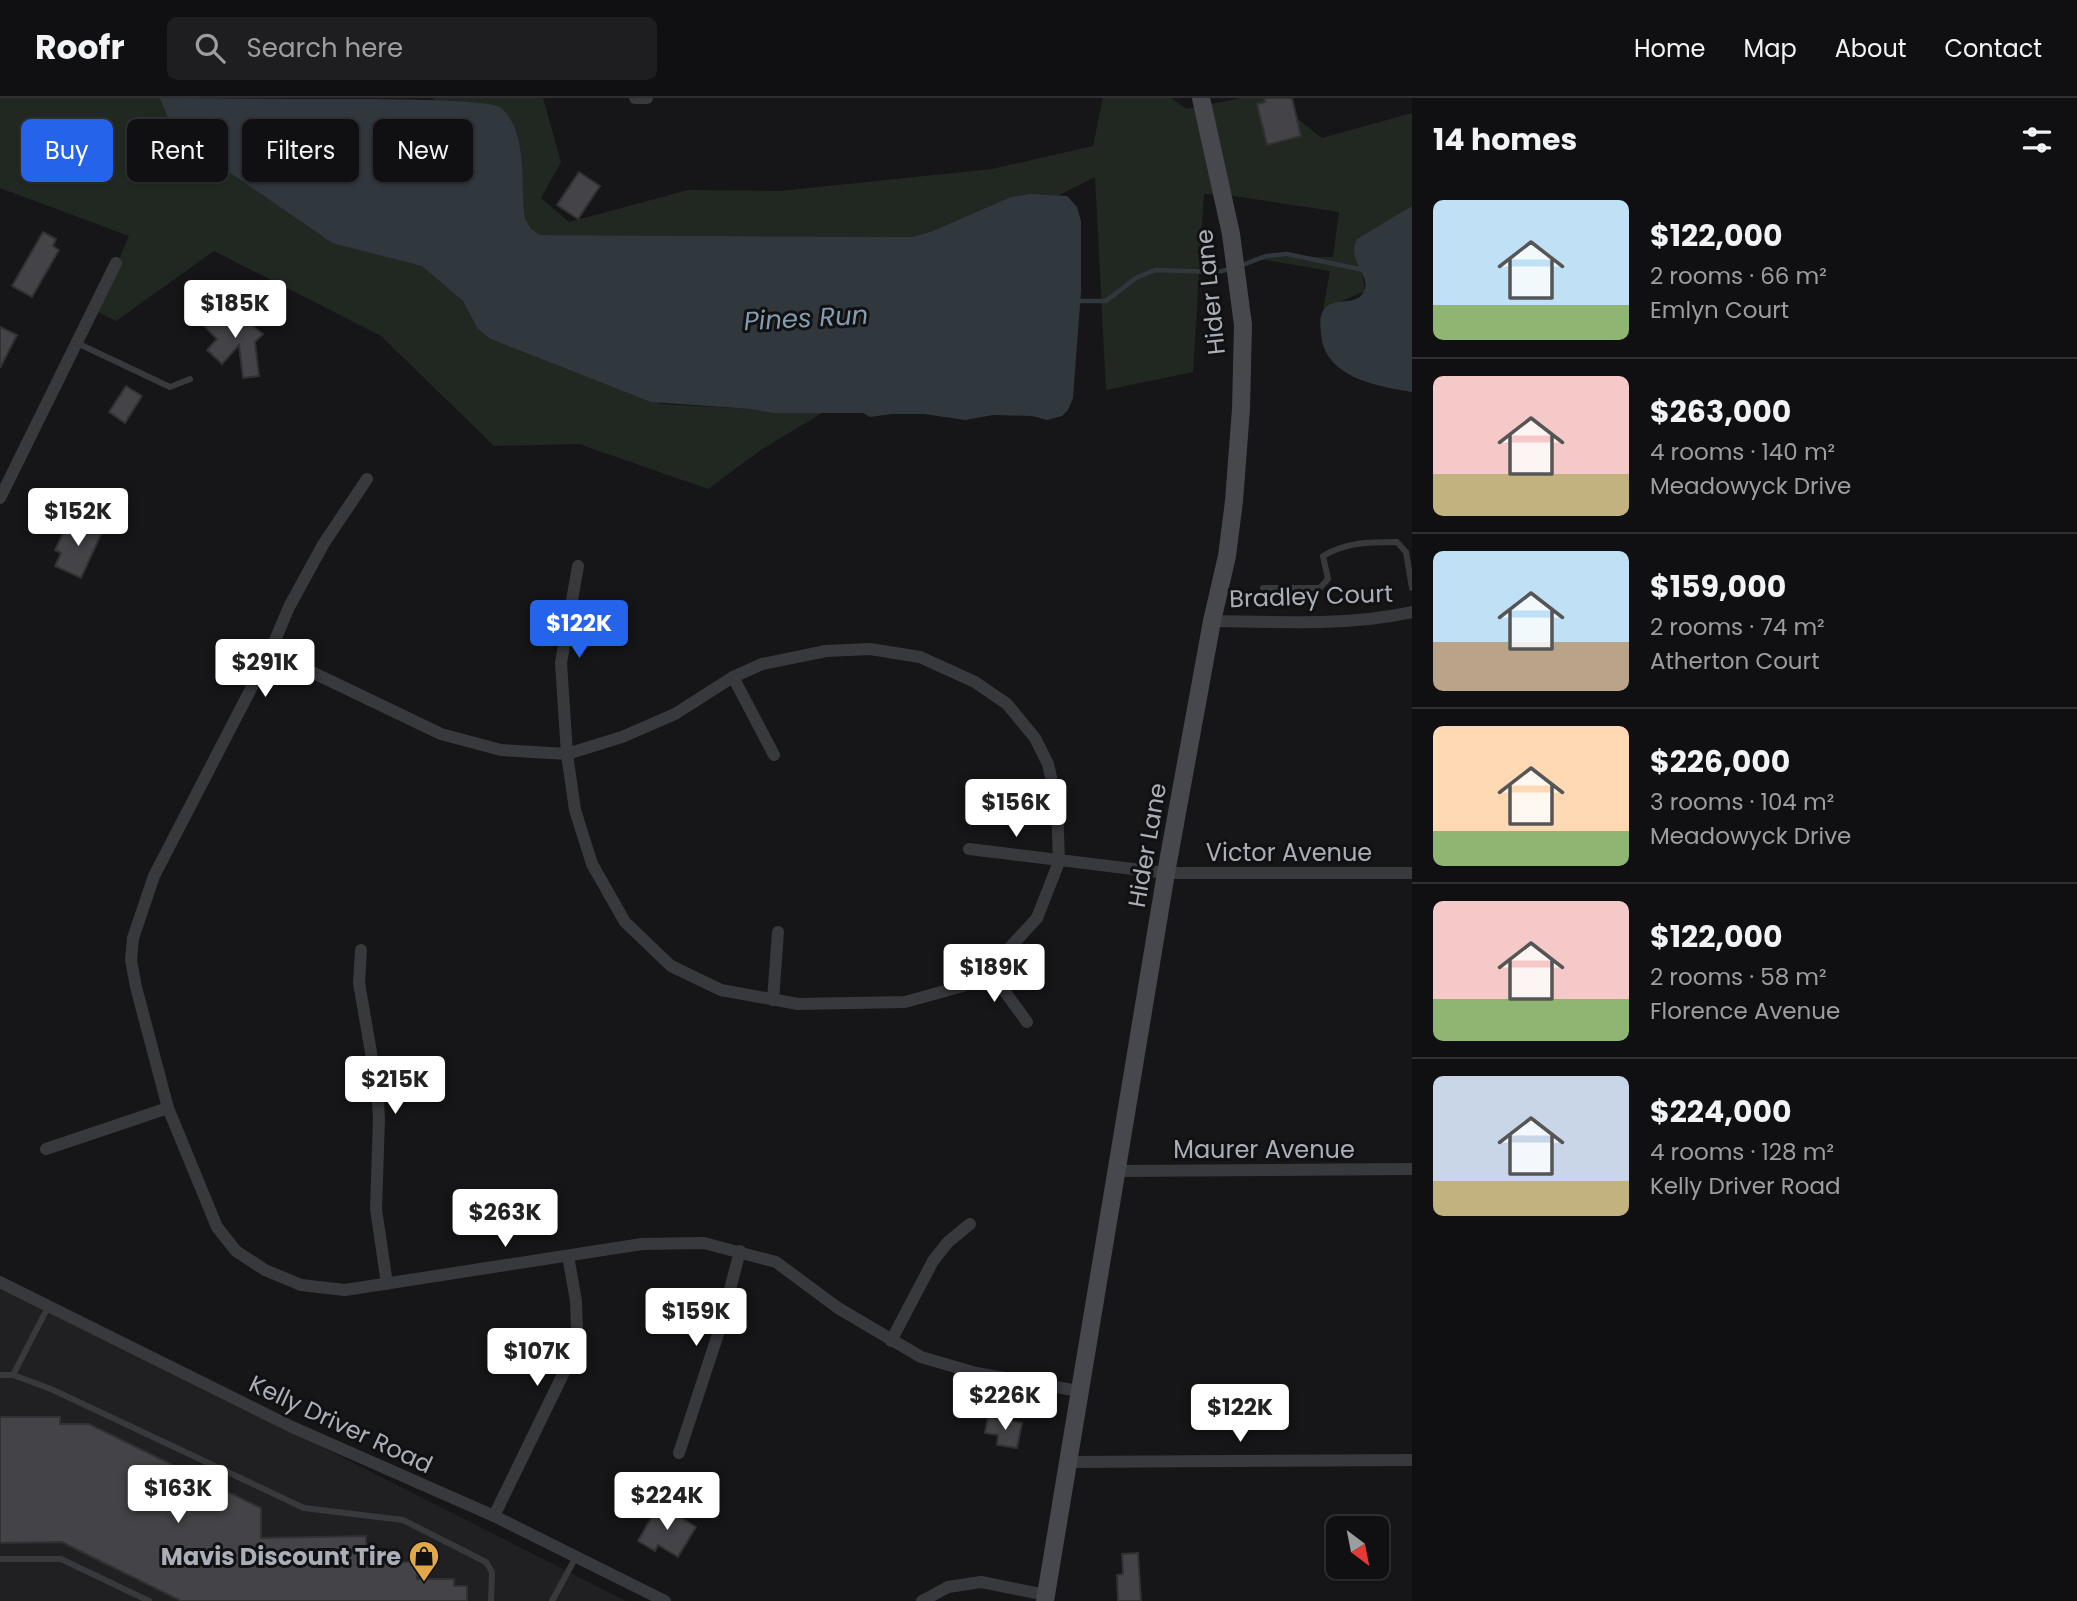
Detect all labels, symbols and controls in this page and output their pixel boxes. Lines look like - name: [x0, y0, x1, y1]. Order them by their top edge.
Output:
- search box: [167, 17, 657, 80]
- text: Roofr: [35, 24, 125, 71]
- icon: search: [191, 29, 229, 67]
- text: Search here: [247, 30, 403, 66]
- text: Home: [1634, 32, 1706, 65]
- text: Map: [1744, 32, 1797, 65]
- text: About: [1835, 32, 1906, 65]
- text: Contact: [1944, 32, 2042, 65]
- text: 14 homes: [1433, 118, 1577, 161]
- chip: Buy: [21, 119, 113, 182]
- chip: Rent: [127, 119, 228, 182]
- chip: Filters: [242, 119, 359, 182]
- chip: New: [373, 119, 473, 182]
- icon: filters: [2018, 121, 2056, 159]
- text: $122,000: [1650, 214, 1783, 257]
- street label: Hider Lane: [1187, 228, 1233, 356]
- icon: home: [1489, 228, 1573, 312]
- text: 2 rooms · 66 m²: [1650, 260, 1827, 292]
- pin: $185K: [186, 280, 284, 340]
- text: $185K: [200, 287, 270, 319]
- text: Emlyn Court: [1650, 294, 1789, 326]
- water label: Pines Run: [743, 297, 869, 339]
- text: $263,000: [1650, 390, 1791, 433]
- icon: home: [1489, 404, 1573, 488]
- text: 4 rooms · 140 m²: [1650, 436, 1835, 468]
- text: Meadowyck Drive: [1650, 470, 1851, 502]
- pin: $152K: [29, 489, 127, 548]
- text: $152K: [44, 495, 112, 527]
- text: $159,000: [1650, 565, 1786, 608]
- street label: Bradley Court: [1229, 577, 1393, 615]
- icon: home: [1489, 579, 1573, 663]
- pin: $122K: [530, 601, 628, 660]
- text: $122K: [546, 607, 612, 639]
- text: 2 rooms · 74 m²: [1650, 611, 1825, 643]
- pin: $291K: [216, 640, 314, 699]
- text: Atherton Court: [1650, 645, 1820, 677]
- text: $291K: [231, 646, 299, 678]
- text: $226,000: [1650, 740, 1790, 783]
- icon: home: [1489, 754, 1573, 838]
- pin: $156K: [967, 780, 1065, 839]
- street label: Hider Lane: [1120, 780, 1174, 910]
- text: $156K: [981, 786, 1051, 818]
- text: 3 rooms · 104 m²: [1650, 786, 1834, 818]
- text: Meadowyck Drive: [1650, 820, 1851, 852]
- street label: Victor Avenue: [1206, 836, 1372, 869]
- text: $122,000: [1650, 915, 1783, 958]
- icon: home: [1489, 929, 1573, 1013]
- pin: $189K: [945, 944, 1043, 1004]
- text: $189K: [960, 951, 1028, 983]
- text: 2 rooms · 58 m²: [1650, 961, 1827, 993]
- text: Florence Avenue: [1650, 995, 1840, 1027]
- pin: $215K: [346, 1056, 444, 1116]
- text: $215K: [361, 1063, 429, 1095]
- text: $224,000: [1650, 1090, 1792, 1133]
- icon: home: [1489, 1104, 1573, 1188]
- street label: Maurer Avenue: [1173, 1133, 1355, 1166]
- text: 4 rooms · 128 m²: [1650, 1136, 1834, 1168]
- text: Kelly Driver Road: [1650, 1170, 1841, 1202]
- pin: $263K: [456, 1190, 554, 1249]
- text: $263K: [469, 1196, 541, 1228]
- pin: $159K: [647, 1288, 745, 1348]
- text: $159K: [662, 1295, 730, 1327]
- pin: $107K: [488, 1328, 586, 1388]
- text: $107K: [503, 1335, 571, 1367]
- street label: Kelly Driver Road: [244, 1367, 438, 1481]
- pin: $226K: [956, 1372, 1054, 1432]
- text: $226K: [969, 1379, 1041, 1411]
- pin: $122K: [1191, 1384, 1289, 1444]
- text: $122K: [1207, 1391, 1273, 1423]
- pin: $163K: [129, 1466, 227, 1525]
- text: $163K: [144, 1472, 212, 1504]
- pin: $224K: [618, 1472, 716, 1532]
- text: $224K: [630, 1479, 704, 1511]
- north arrow: [1326, 1516, 1390, 1578]
- map controls: [1326, 1516, 1389, 1579]
- shop icon: Mavis Discount Tire: [407, 1539, 441, 1583]
- place label: Mavis Discount Tire: [161, 1540, 401, 1573]

